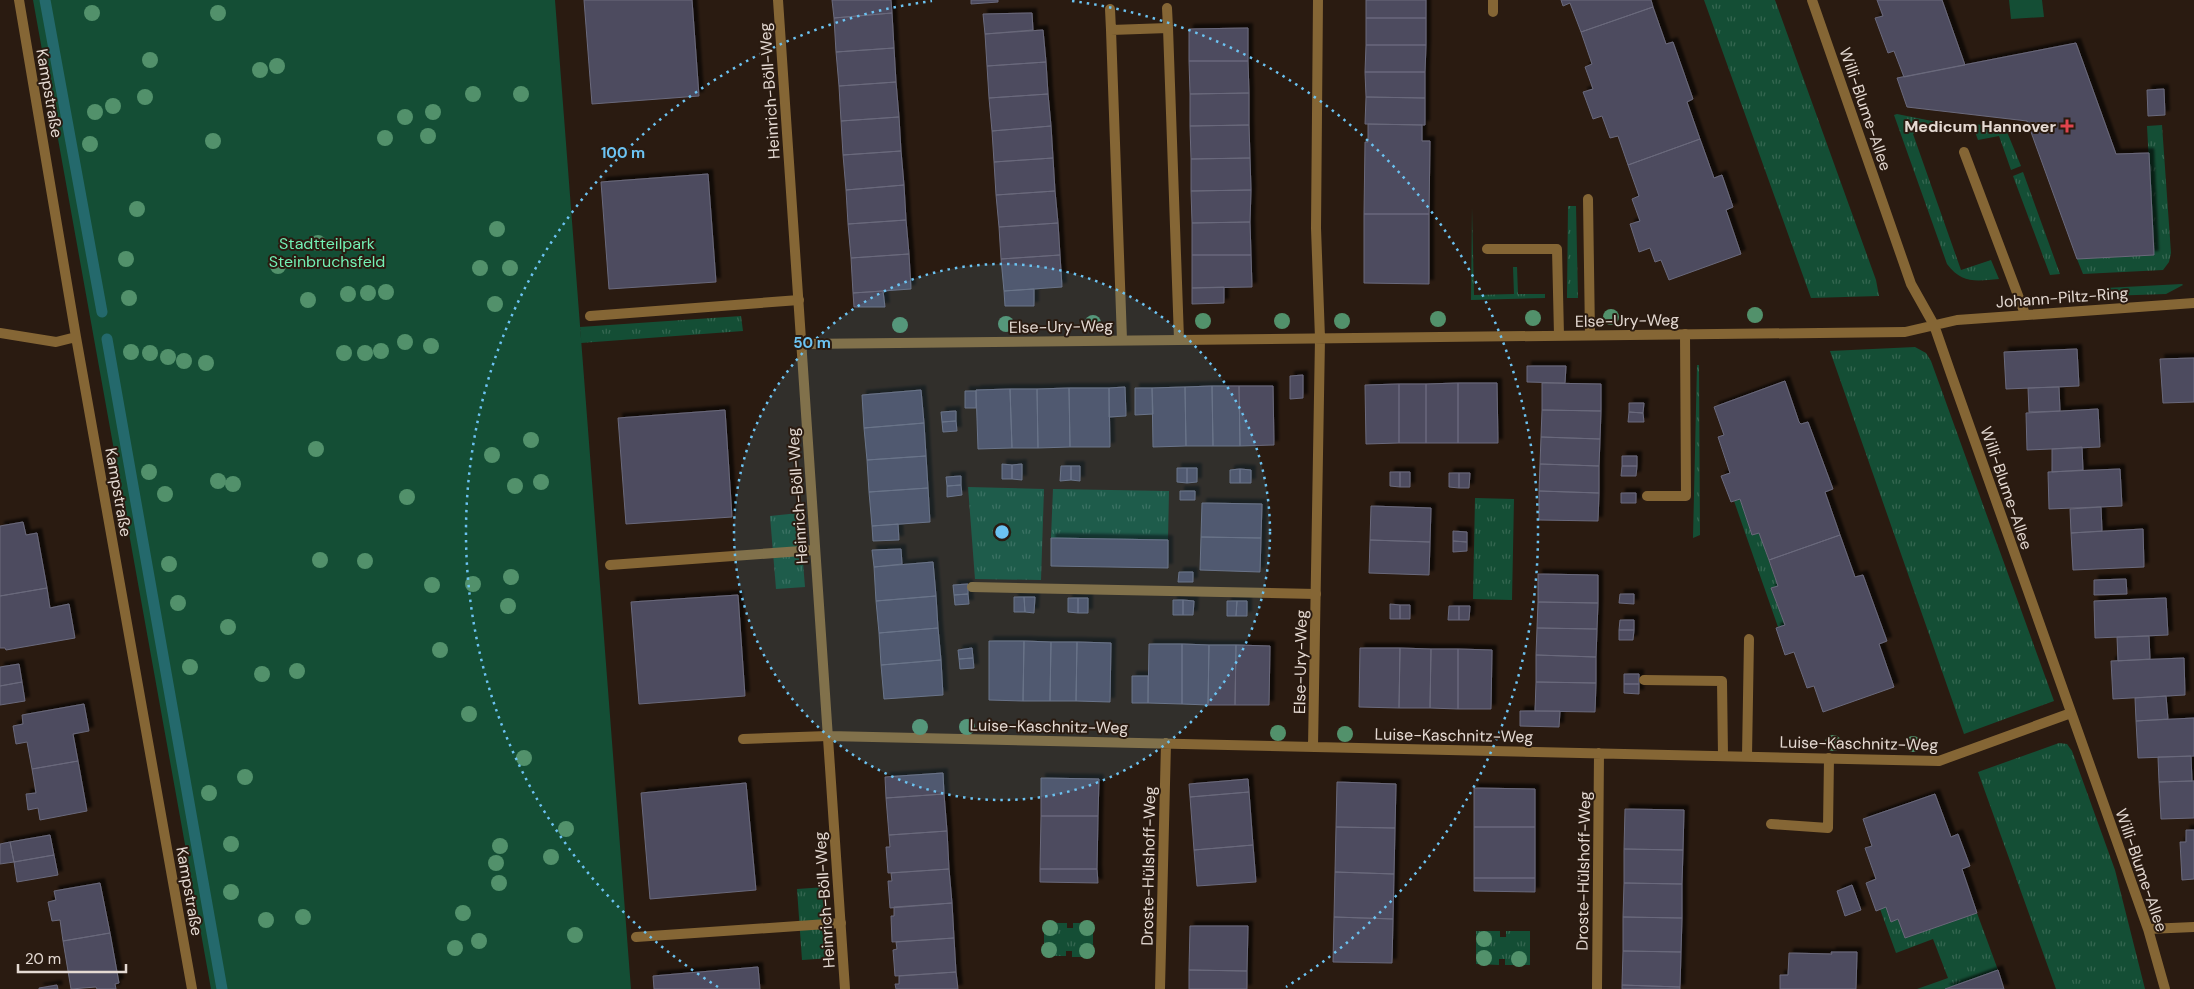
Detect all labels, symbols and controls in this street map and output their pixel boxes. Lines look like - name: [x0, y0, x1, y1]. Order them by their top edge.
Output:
- street label: Heinrich-Böll-Weg: [754, 22, 785, 160]
- street label: Willi-Blume-Allee: [1835, 45, 1896, 173]
- street label: Kampstraße: [31, 47, 68, 139]
- place label: Medicum Hannover: [1904, 116, 2056, 137]
- marker: Medicum Hannover: [2060, 119, 2074, 133]
- text: 100 m: [601, 143, 645, 163]
- park label: Stadtteilpark Steinbruchsfeld: [269, 233, 385, 272]
- street label: Johann-Piltz-Ring: [1995, 282, 2129, 313]
- street label: Else-Ury-Weg: [1575, 309, 1679, 332]
- street label: Else-Ury-Weg: [1009, 315, 1113, 338]
- text: 50 m: [793, 333, 831, 353]
- street label: Willi-Blume-Allee: [1976, 424, 2037, 552]
- street label: Heinrich-Böll-Weg: [782, 427, 813, 565]
- street label: Kampstraße: [100, 446, 137, 538]
- centre of rings: [993, 523, 1011, 541]
- street label: Else-Ury-Weg: [1289, 610, 1312, 714]
- street label: Luise-Kaschnitz-Weg: [970, 715, 1129, 738]
- street label: Luise-Kaschnitz-Weg: [1375, 724, 1534, 747]
- street label: Luise-Kaschnitz-Weg: [1780, 732, 1939, 755]
- street label: Droste-Hülshoff-Weg: [1137, 786, 1160, 946]
- street label: Droste-Hülshoff-Weg: [1572, 791, 1595, 951]
- street label: Willi-Blume-Allee: [2111, 806, 2172, 934]
- street label: Heinrich-Böll-Weg: [809, 831, 840, 969]
- street label: Kampstraße: [171, 845, 208, 937]
- scale bar: [18, 942, 125, 974]
- text: 20 m: [25, 949, 61, 969]

